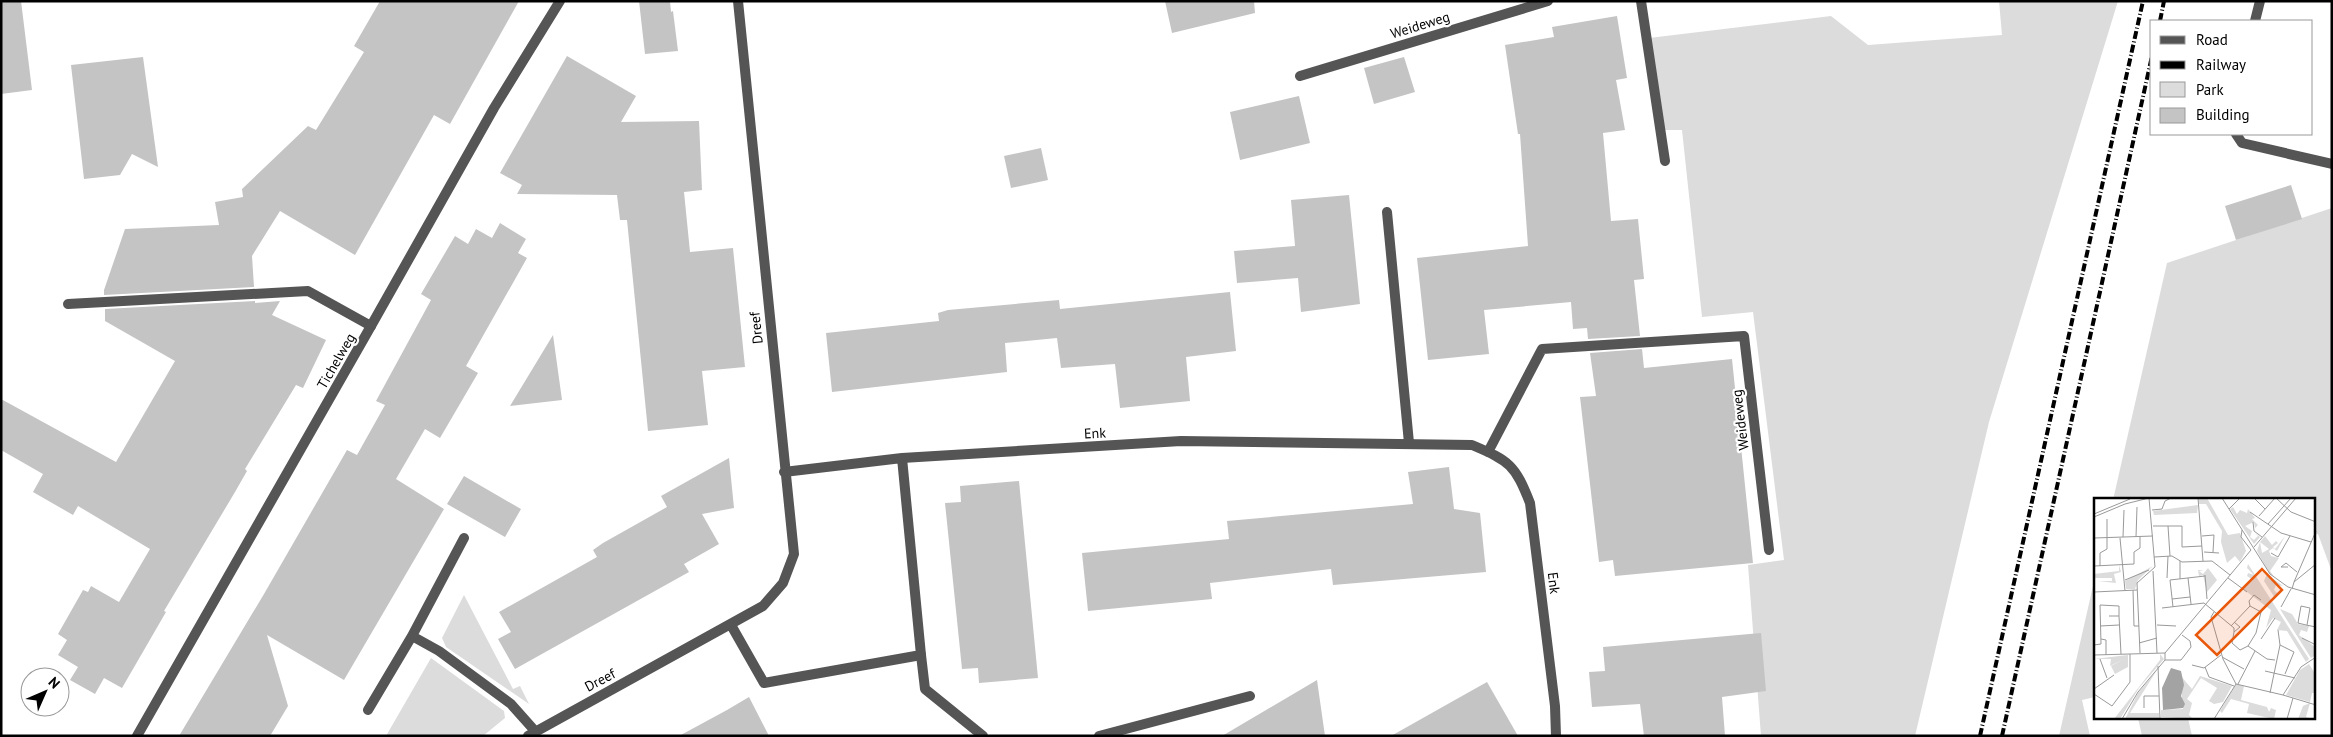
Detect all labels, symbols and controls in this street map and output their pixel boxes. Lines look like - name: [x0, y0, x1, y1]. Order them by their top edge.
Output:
- street label: Weideweg: [1388, 7, 1452, 43]
- legend: [2150, 20, 2313, 135]
- text: Road: [2196, 30, 2228, 49]
- text: Railway: [2196, 55, 2246, 74]
- text: Park: [2196, 80, 2224, 99]
- text: Building: [2196, 105, 2250, 124]
- street label: Dreef: [745, 310, 767, 345]
- street label: Tichelweg: [313, 330, 359, 392]
- street label: Weideweg: [1727, 389, 1753, 451]
- street label: Enk: [1084, 423, 1107, 443]
- inset map: [2094, 498, 2316, 720]
- street label: Enk: [1544, 571, 1564, 595]
- street label: Dreef: [581, 664, 619, 696]
- north arrow: [20, 667, 70, 717]
- text: N: [45, 673, 64, 692]

